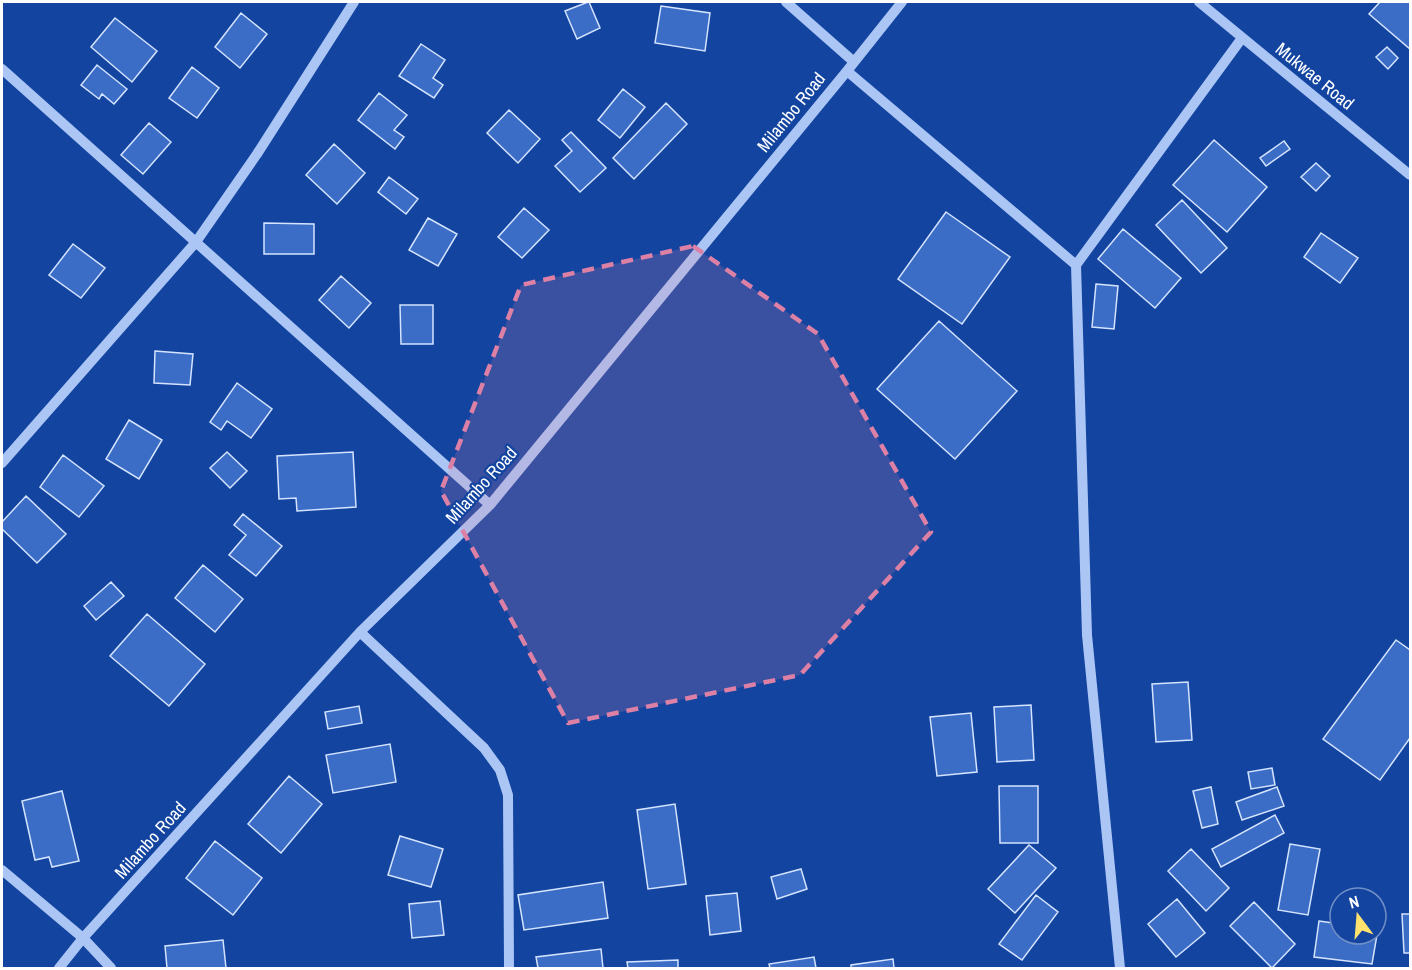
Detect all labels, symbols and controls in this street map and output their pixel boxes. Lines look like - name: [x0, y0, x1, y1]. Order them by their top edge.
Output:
- street label: Mukwae Road: [1270, 37, 1360, 115]
- street label: Milambo Road: [751, 67, 831, 157]
- street label: Milambo Road: [440, 441, 522, 529]
- street label: Milambo Road: [109, 796, 191, 884]
- north arrow: [1328, 886, 1388, 946]
- text: N: [1346, 890, 1361, 913]

